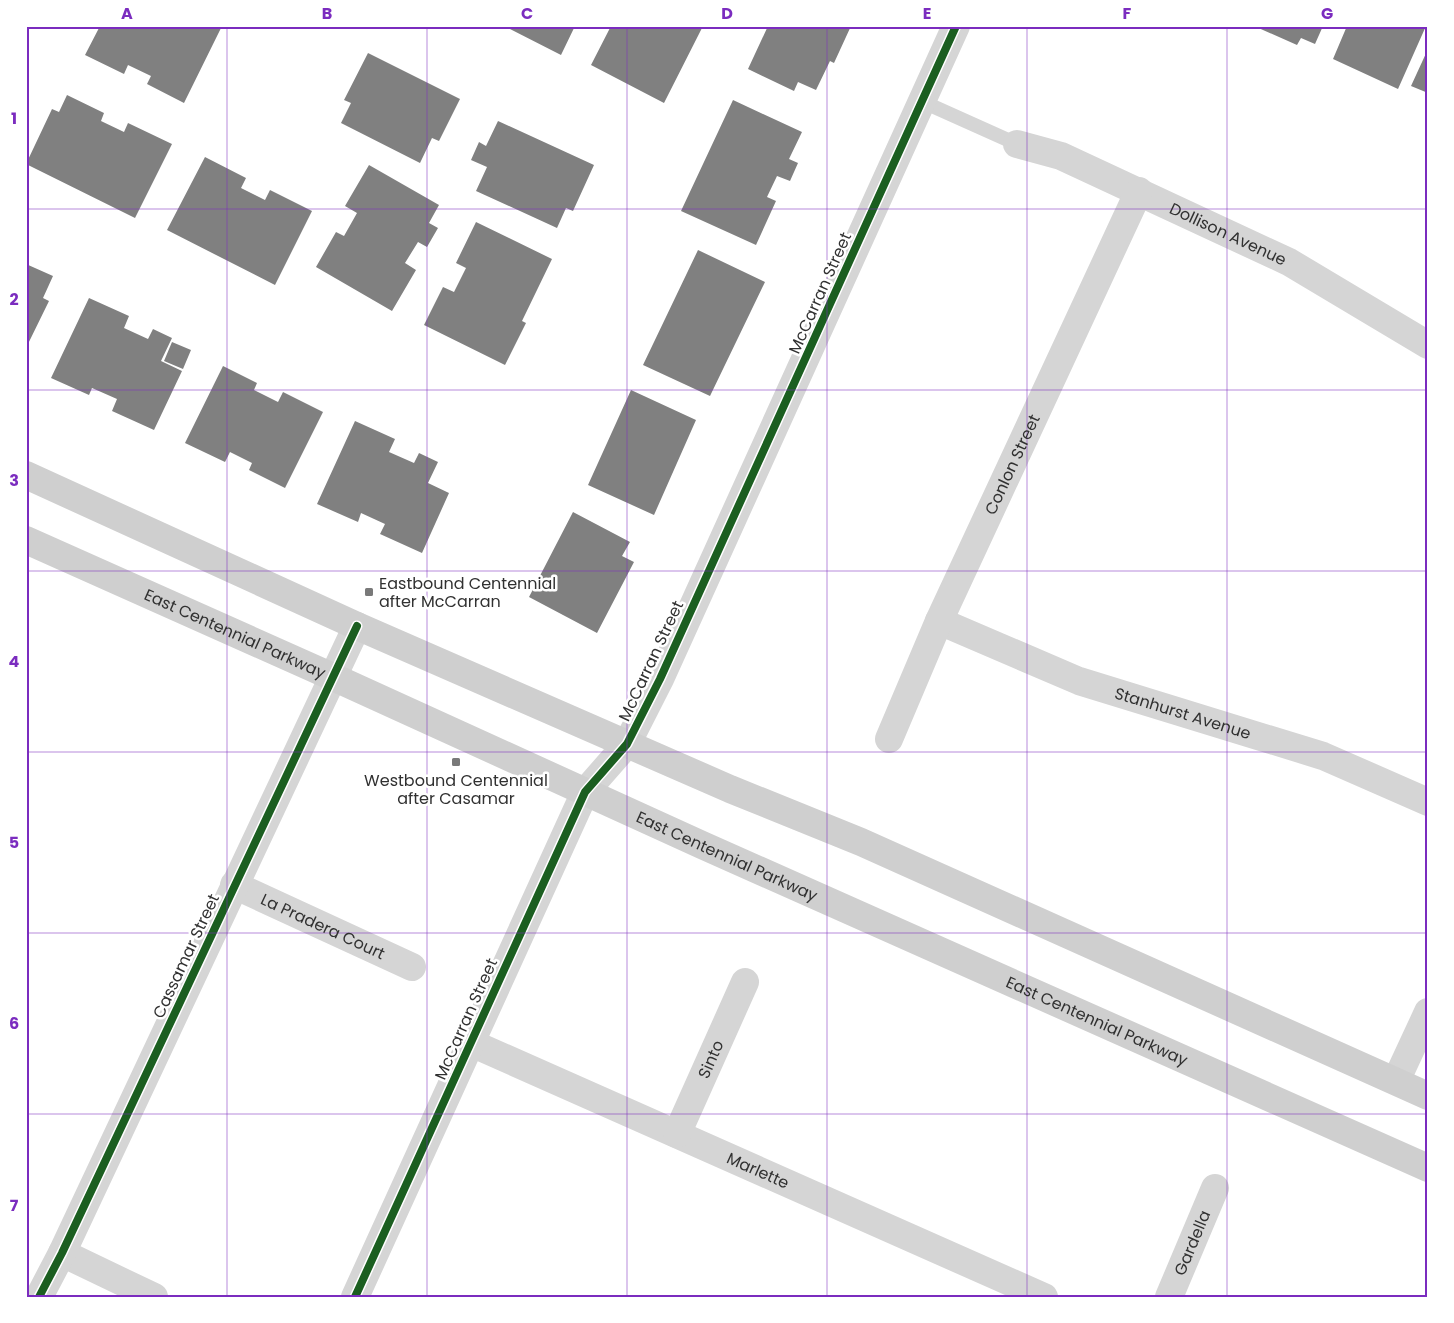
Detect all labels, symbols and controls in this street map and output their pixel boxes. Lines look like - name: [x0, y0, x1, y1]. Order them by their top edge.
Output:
- text: A: [121, 2, 133, 25]
- text: B: [322, 2, 332, 25]
- text: C: [521, 2, 533, 25]
- text: D: [721, 2, 733, 25]
- text: E: [923, 2, 931, 25]
- text: F: [1123, 2, 1132, 25]
- text: G: [1321, 2, 1333, 25]
- text: 1: [11, 107, 17, 130]
- street label: Dollison Avenue: [1166, 197, 1291, 271]
- street label: McCarran Street: [783, 228, 857, 357]
- text: 2: [9, 288, 19, 311]
- street label: Conlon Street: [979, 410, 1045, 518]
- text: 3: [9, 469, 19, 492]
- place label: Eastbound Centennial after McCarran: [379, 572, 556, 613]
- street label: East Centennial Parkway: [141, 583, 330, 684]
- marker: Eastbound Centennial after McCarran: [363, 586, 375, 598]
- street label: McCarran Street: [613, 597, 689, 725]
- text: 4: [9, 650, 20, 673]
- street label: Stanhurst Avenue: [1112, 681, 1254, 745]
- marker: Westbound Centennial after Casamar: [450, 756, 462, 768]
- place label: Westbound Centennial after Casamar: [364, 769, 548, 810]
- street label: East Centennial Parkway: [633, 805, 821, 907]
- text: 5: [9, 831, 19, 854]
- street label: La Pradera Court: [257, 887, 389, 965]
- street label: Cassamar Street: [147, 890, 225, 1022]
- street label: McCarran Street: [429, 954, 503, 1083]
- street label: East Centennial Parkway: [1003, 970, 1192, 1071]
- text: 6: [9, 1012, 19, 1035]
- street label: Sinto: [692, 1036, 729, 1082]
- street label: Marlette: [723, 1146, 793, 1194]
- text: 7: [10, 1194, 19, 1217]
- street label: Gardella: [1168, 1207, 1216, 1279]

